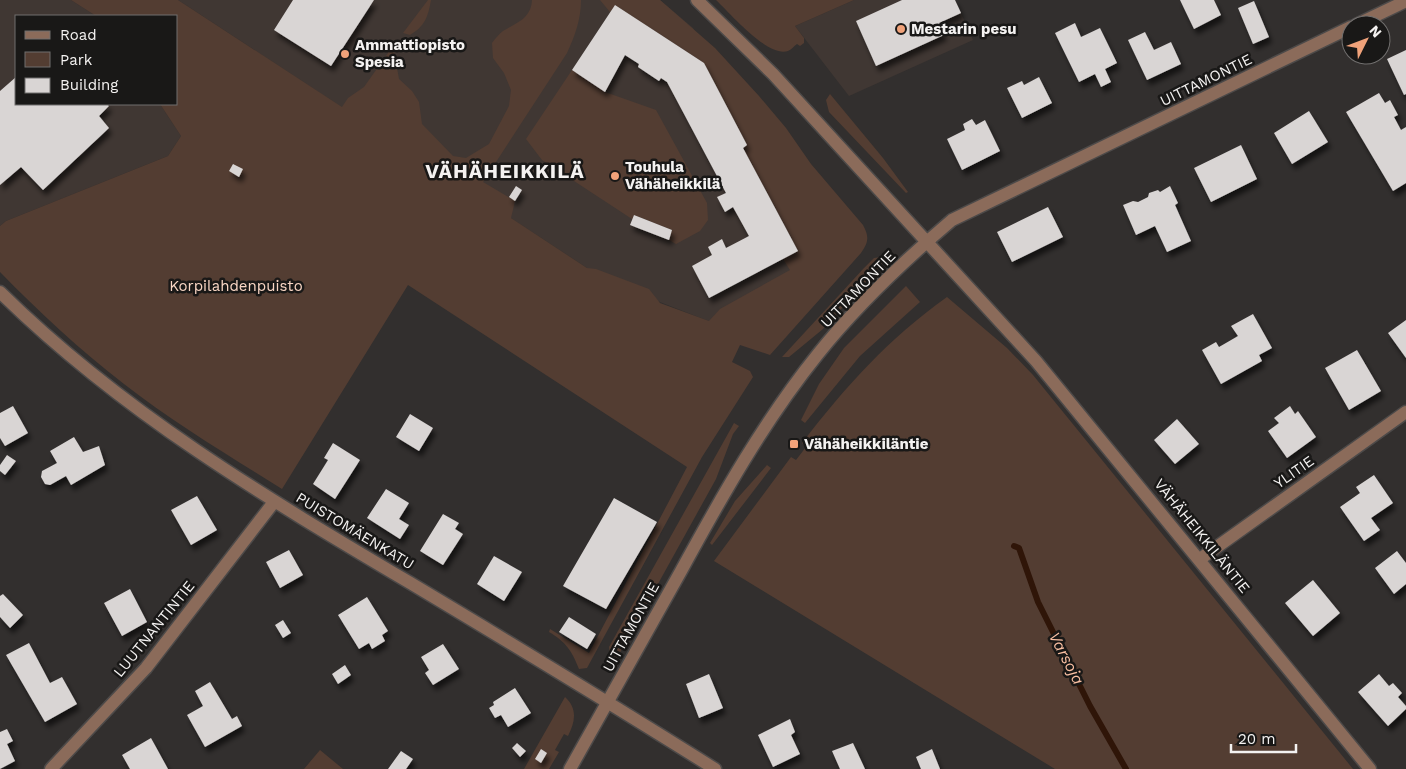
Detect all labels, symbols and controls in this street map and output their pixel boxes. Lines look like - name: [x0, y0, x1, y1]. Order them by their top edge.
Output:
- legend: [15, 15, 178, 105]
- north arrow: [1341, 15, 1391, 65]
- place label: Mestarin pesu: [911, 20, 1016, 38]
- text: N: [1366, 22, 1385, 41]
- marker: Mestarin pesu: [895, 23, 907, 35]
- text: Road: [60, 26, 97, 44]
- place label: Ammattiopisto Spesia: [355, 36, 465, 71]
- marker: Ammattiopisto Spesia: [339, 48, 351, 60]
- street label: UITTAMONTIE: [1157, 50, 1255, 110]
- text: Park: [60, 51, 93, 69]
- text: Building: [60, 76, 118, 94]
- place label: Touhula Vähäheikkilä: [625, 158, 721, 193]
- district label: VÄHÄHEIKKILÄ: [425, 159, 585, 183]
- marker: Touhula Vähäheikkilä: [609, 170, 621, 182]
- street label: UITTAMONTIE: [817, 247, 899, 331]
- park label: Korpilahdenpuisto: [169, 277, 303, 295]
- place label: Vähäheikkiläntie: [804, 435, 929, 453]
- marker: Vähäheikkiläntie: [788, 438, 800, 450]
- street label: YLITIE: [1271, 452, 1317, 492]
- street label: VÄHÄHEIKKILÄNTIE: [1150, 475, 1254, 597]
- street label: PUISTOMÄENKATU: [293, 489, 417, 573]
- street label: LUUTNANTINTIE: [110, 577, 198, 681]
- street label: UITTAMONTIE: [599, 579, 663, 675]
- water label: Varsoja: [1045, 629, 1088, 688]
- scale bar: [1231, 722, 1296, 754]
- text: 20 m: [1238, 730, 1276, 748]

